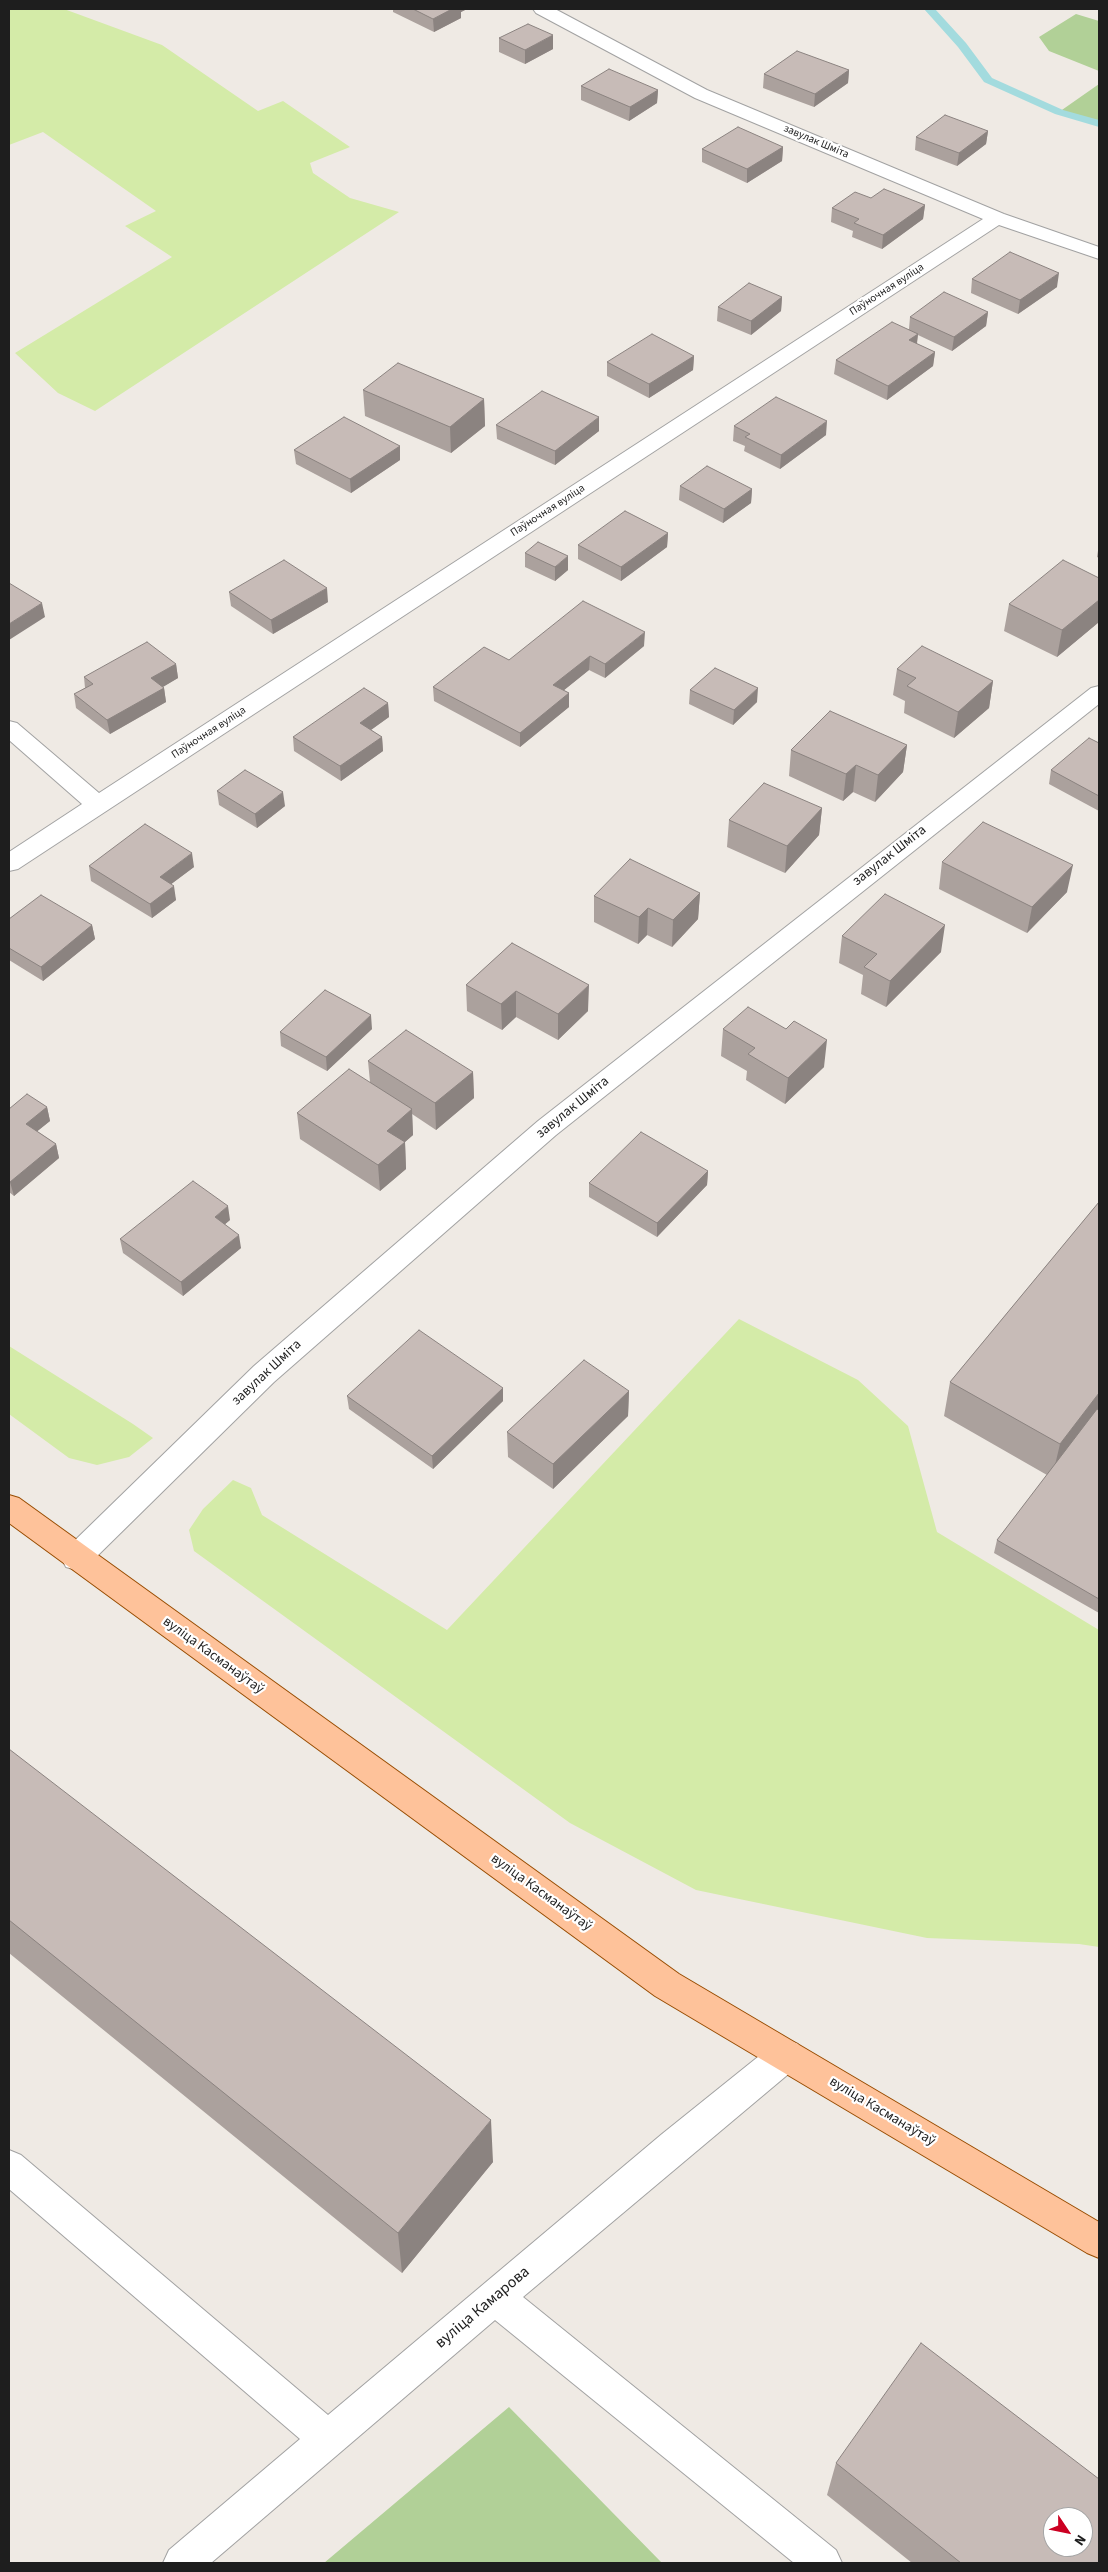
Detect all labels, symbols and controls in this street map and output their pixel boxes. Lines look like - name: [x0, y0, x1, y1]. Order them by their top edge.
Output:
- street label: завулак Шміта: [781, 122, 851, 162]
- street label: Паўночная вуліца: [847, 261, 927, 319]
- street label: Паўночная вуліца: [508, 482, 588, 540]
- street label: Паўночная вуліца: [169, 704, 249, 762]
- street label: завулак Шміта: [850, 822, 930, 890]
- street label: завулак Шміта: [533, 1073, 613, 1143]
- street label: завулак Шміта: [229, 1337, 305, 1409]
- street label: вуліца Касманаўтаў: [159, 1614, 267, 1698]
- street label: вуліца Касманаўтаў: [487, 1851, 595, 1935]
- street label: вуліца Касманаўтаў: [826, 2074, 938, 2150]
- street label: вуліца Камарова: [432, 2263, 534, 2353]
- north arrow: [1043, 2507, 1093, 2557]
- text: N: [1069, 2530, 1091, 2549]

